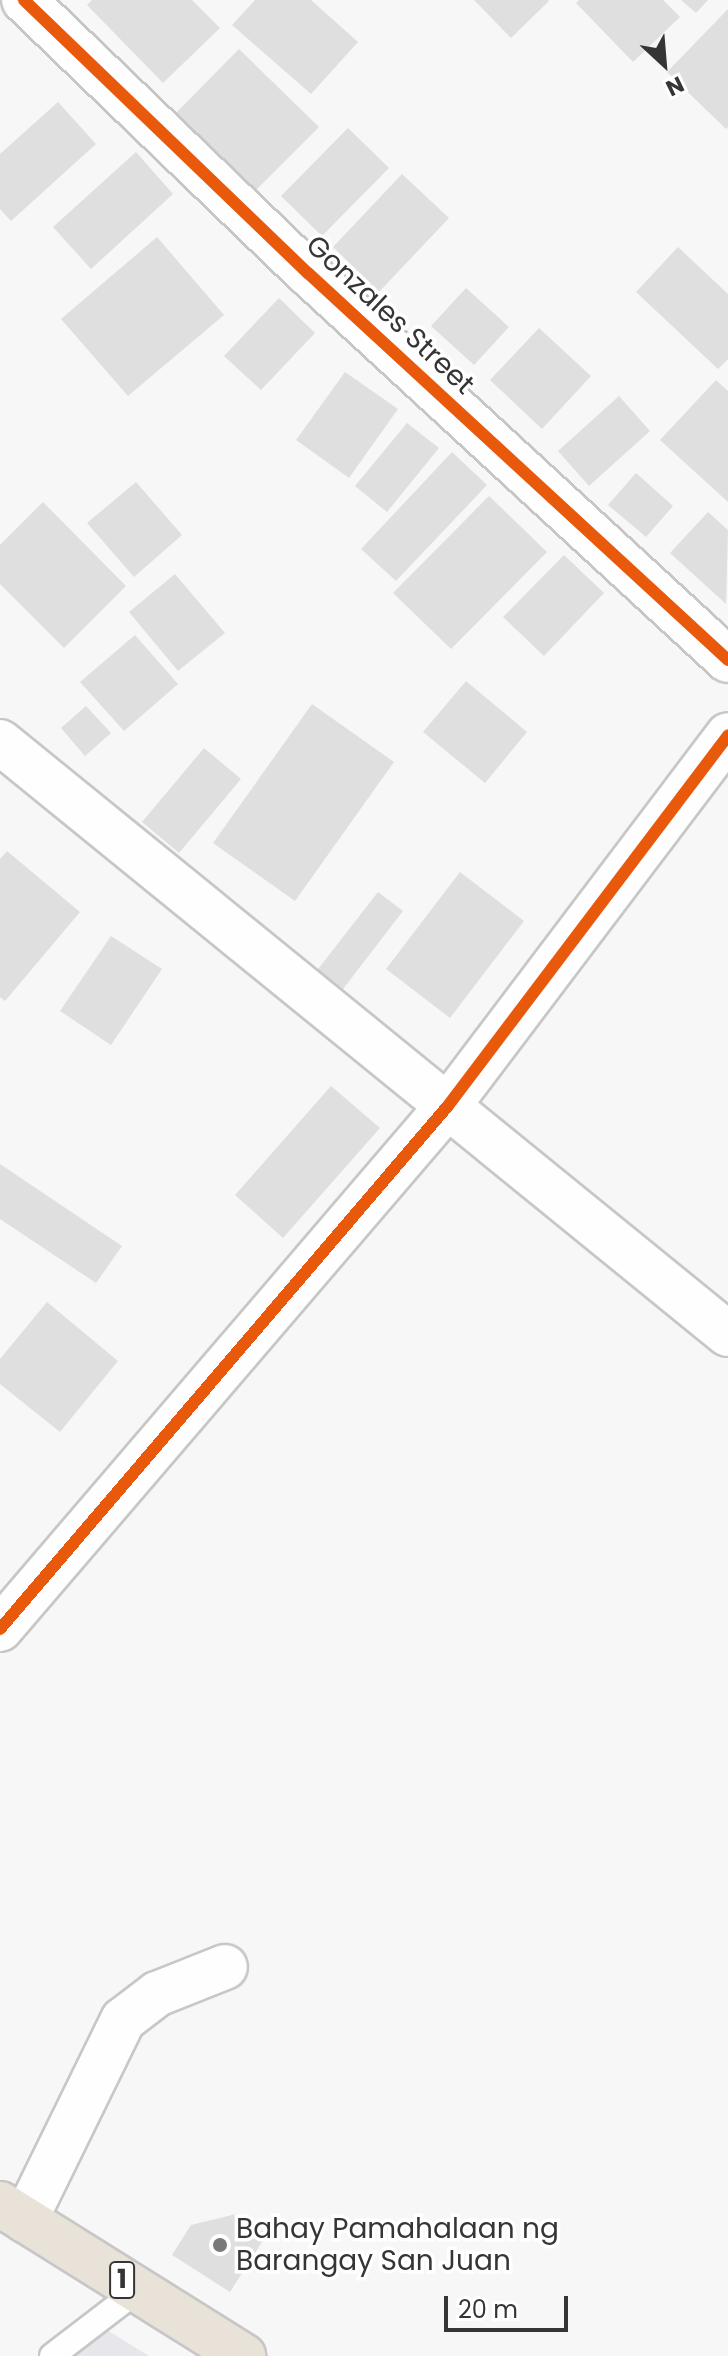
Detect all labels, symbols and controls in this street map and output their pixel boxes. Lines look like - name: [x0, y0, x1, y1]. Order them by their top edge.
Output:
- north arrow: [624, 24, 704, 104]
- text: N: [661, 68, 689, 104]
- street label: Gonzales Street: [299, 229, 481, 401]
- place label: Bahay Pamahalaan ng Barangay San Juan: [236, 2212, 559, 2278]
- marker: Bahay Pamahalaan ng Barangay San Juan: [211, 2236, 229, 2254]
- road number: 1: [108, 2258, 136, 2302]
- scale bar: [448, 2280, 572, 2330]
- text: 20 m: [458, 2293, 518, 2326]

